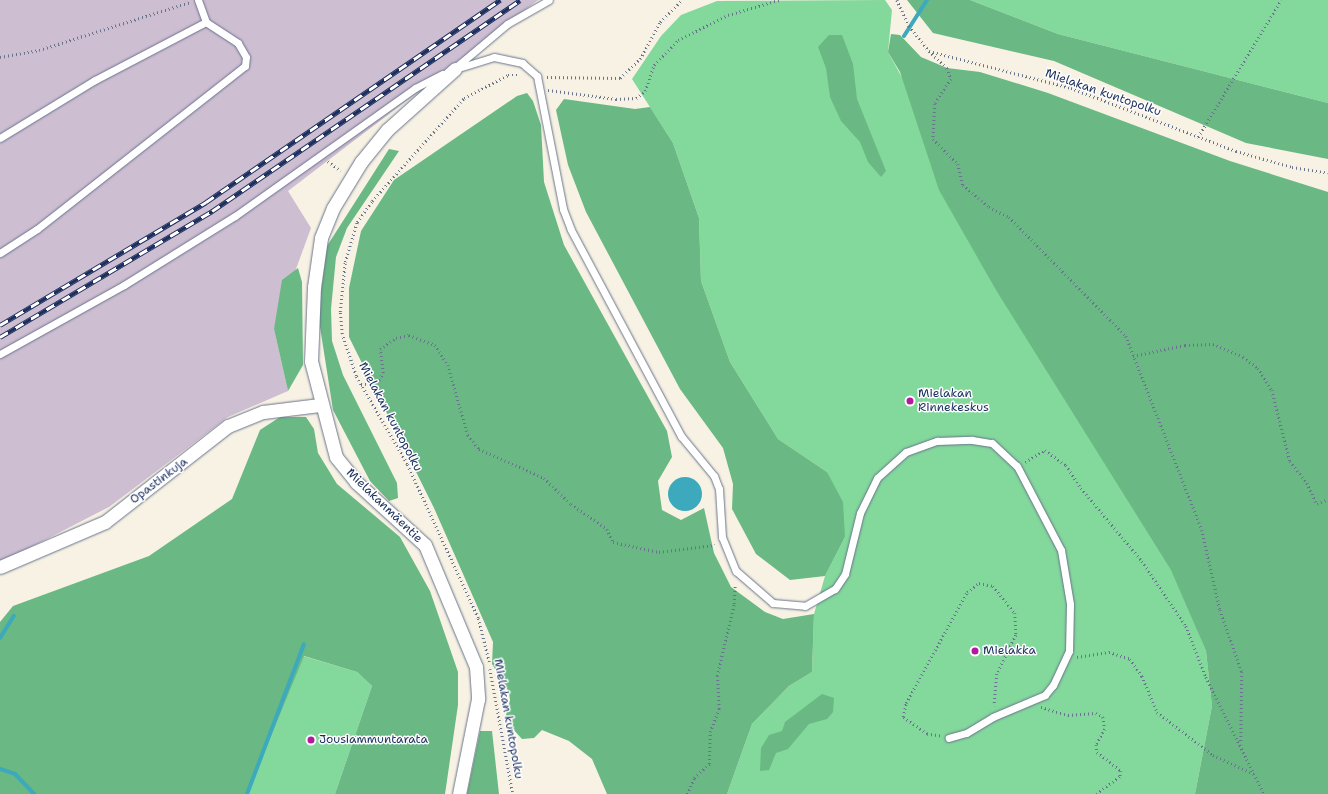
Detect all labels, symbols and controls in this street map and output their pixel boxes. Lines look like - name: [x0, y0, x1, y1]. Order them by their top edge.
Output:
- street label: Mielakan kuntopolku: [1043, 66, 1163, 120]
- street label: Mielakan kuntopolku: [355, 360, 425, 474]
- place label: Mielakan Rinnekeskus: [918, 387, 989, 415]
- marker: Mielakan Rinnekeskus: [905, 396, 915, 406]
- street label: Opastinkuja: [127, 455, 191, 507]
- street label: Mielakanmäentie: [343, 466, 425, 546]
- place label: Mielakka: [983, 644, 1036, 658]
- marker: Mielakka: [970, 646, 980, 656]
- street label: Mielakan kuntopolku: [490, 658, 526, 780]
- place label: Jousiammuntarata: [319, 733, 428, 747]
- marker: Jousiammuntarata: [306, 735, 316, 745]

